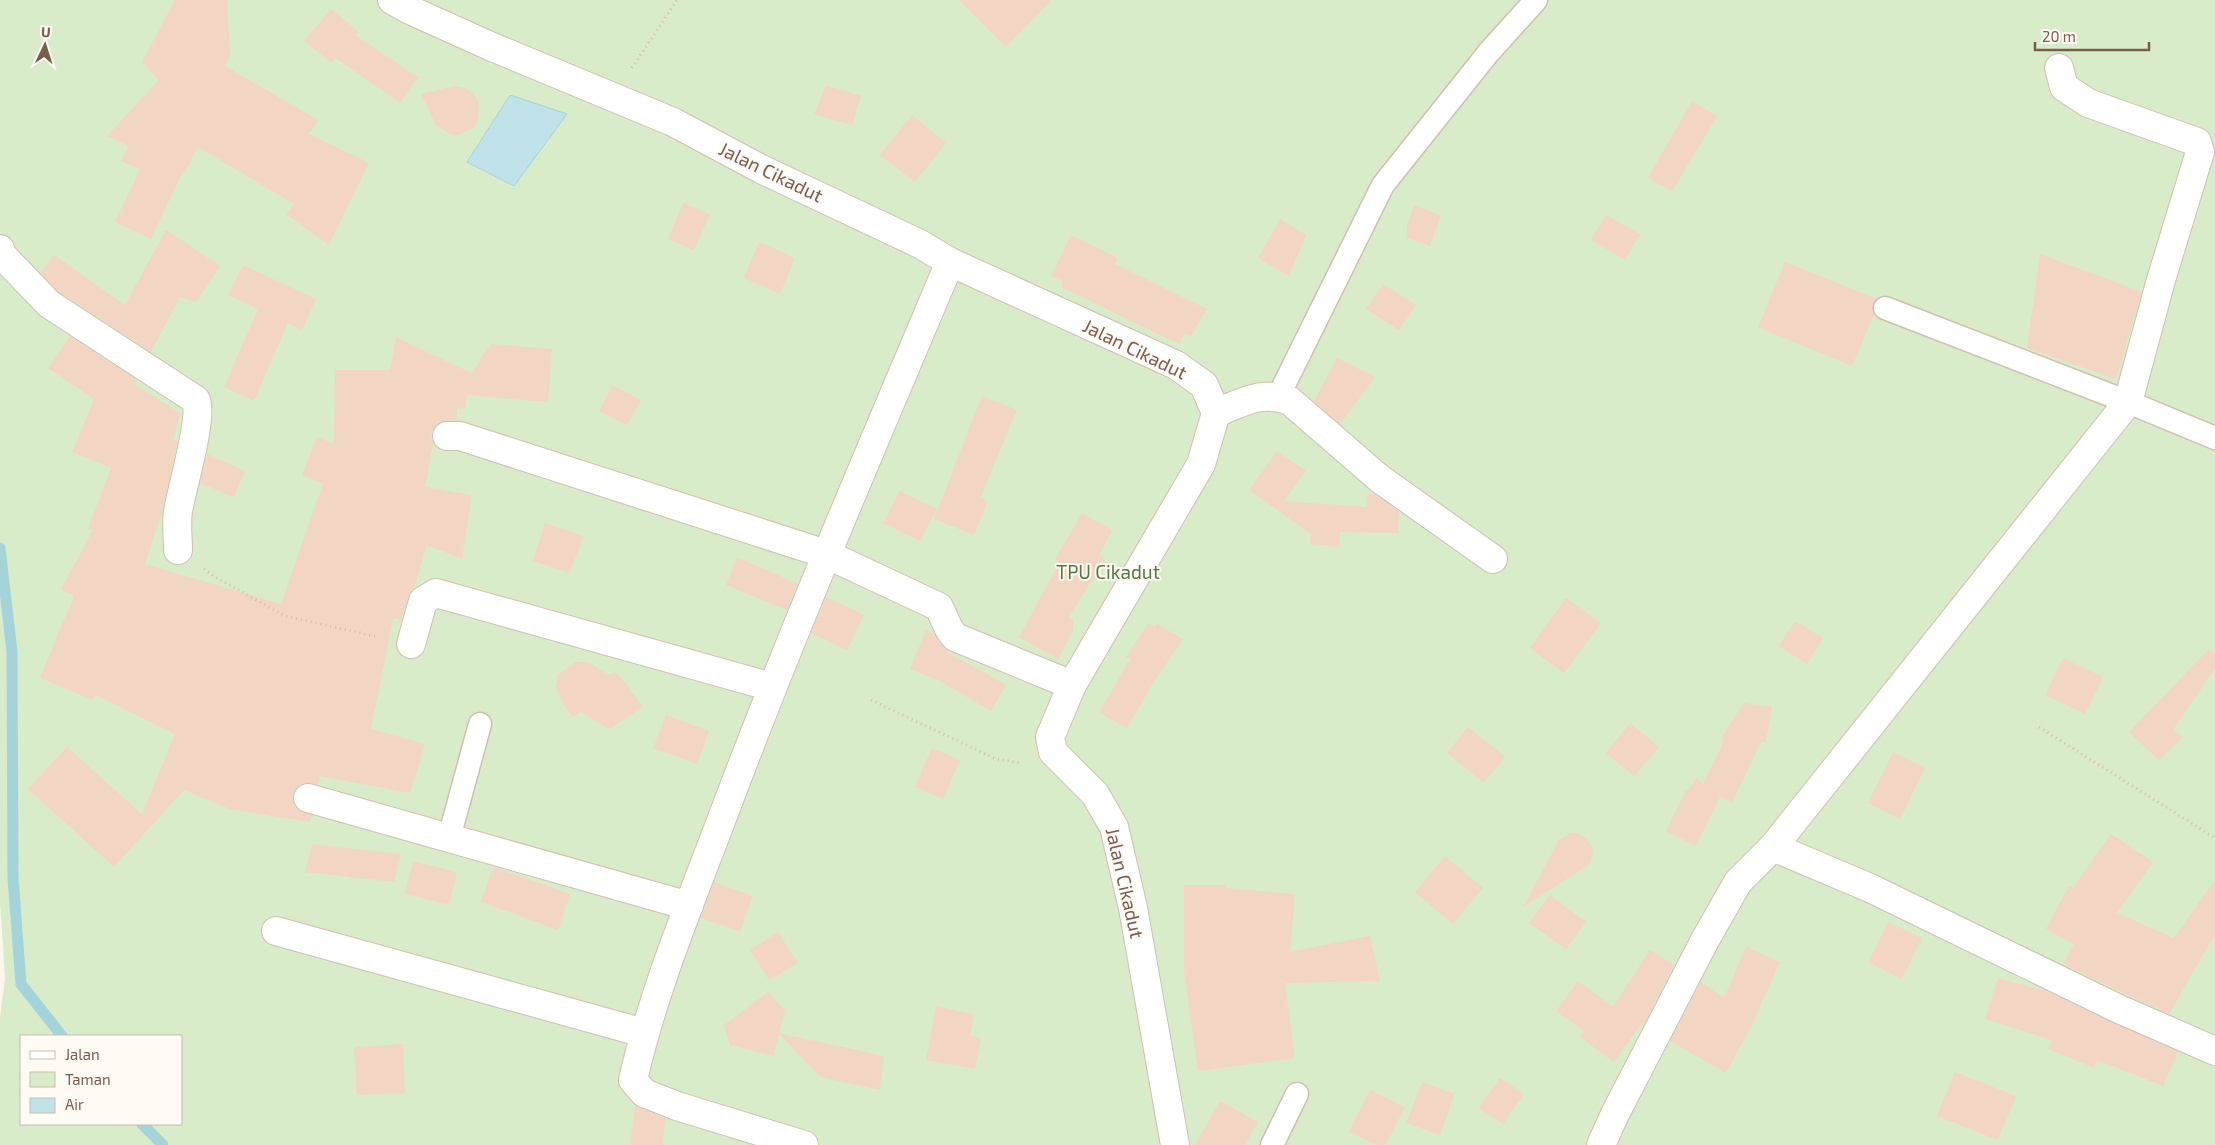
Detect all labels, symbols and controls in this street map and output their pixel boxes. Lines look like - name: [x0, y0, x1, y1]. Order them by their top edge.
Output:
- north arrow: [20, 20, 70, 70]
- scale bar: [2035, 20, 2149, 52]
- text: U: [41, 23, 51, 40]
- text: 20 m: [2042, 27, 2076, 45]
- street label: Jalan Cikadut: [715, 136, 827, 207]
- street label: Jalan Cikadut: [1079, 313, 1191, 384]
- park label: TPU Cikadut: [1056, 560, 1160, 583]
- street label: Jalan Cikadut: [1102, 825, 1149, 940]
- legend: [20, 1035, 182, 1125]
- text: Jalan: [65, 1045, 100, 1063]
- text: Taman: [65, 1070, 111, 1088]
- text: Air: [65, 1095, 84, 1113]

